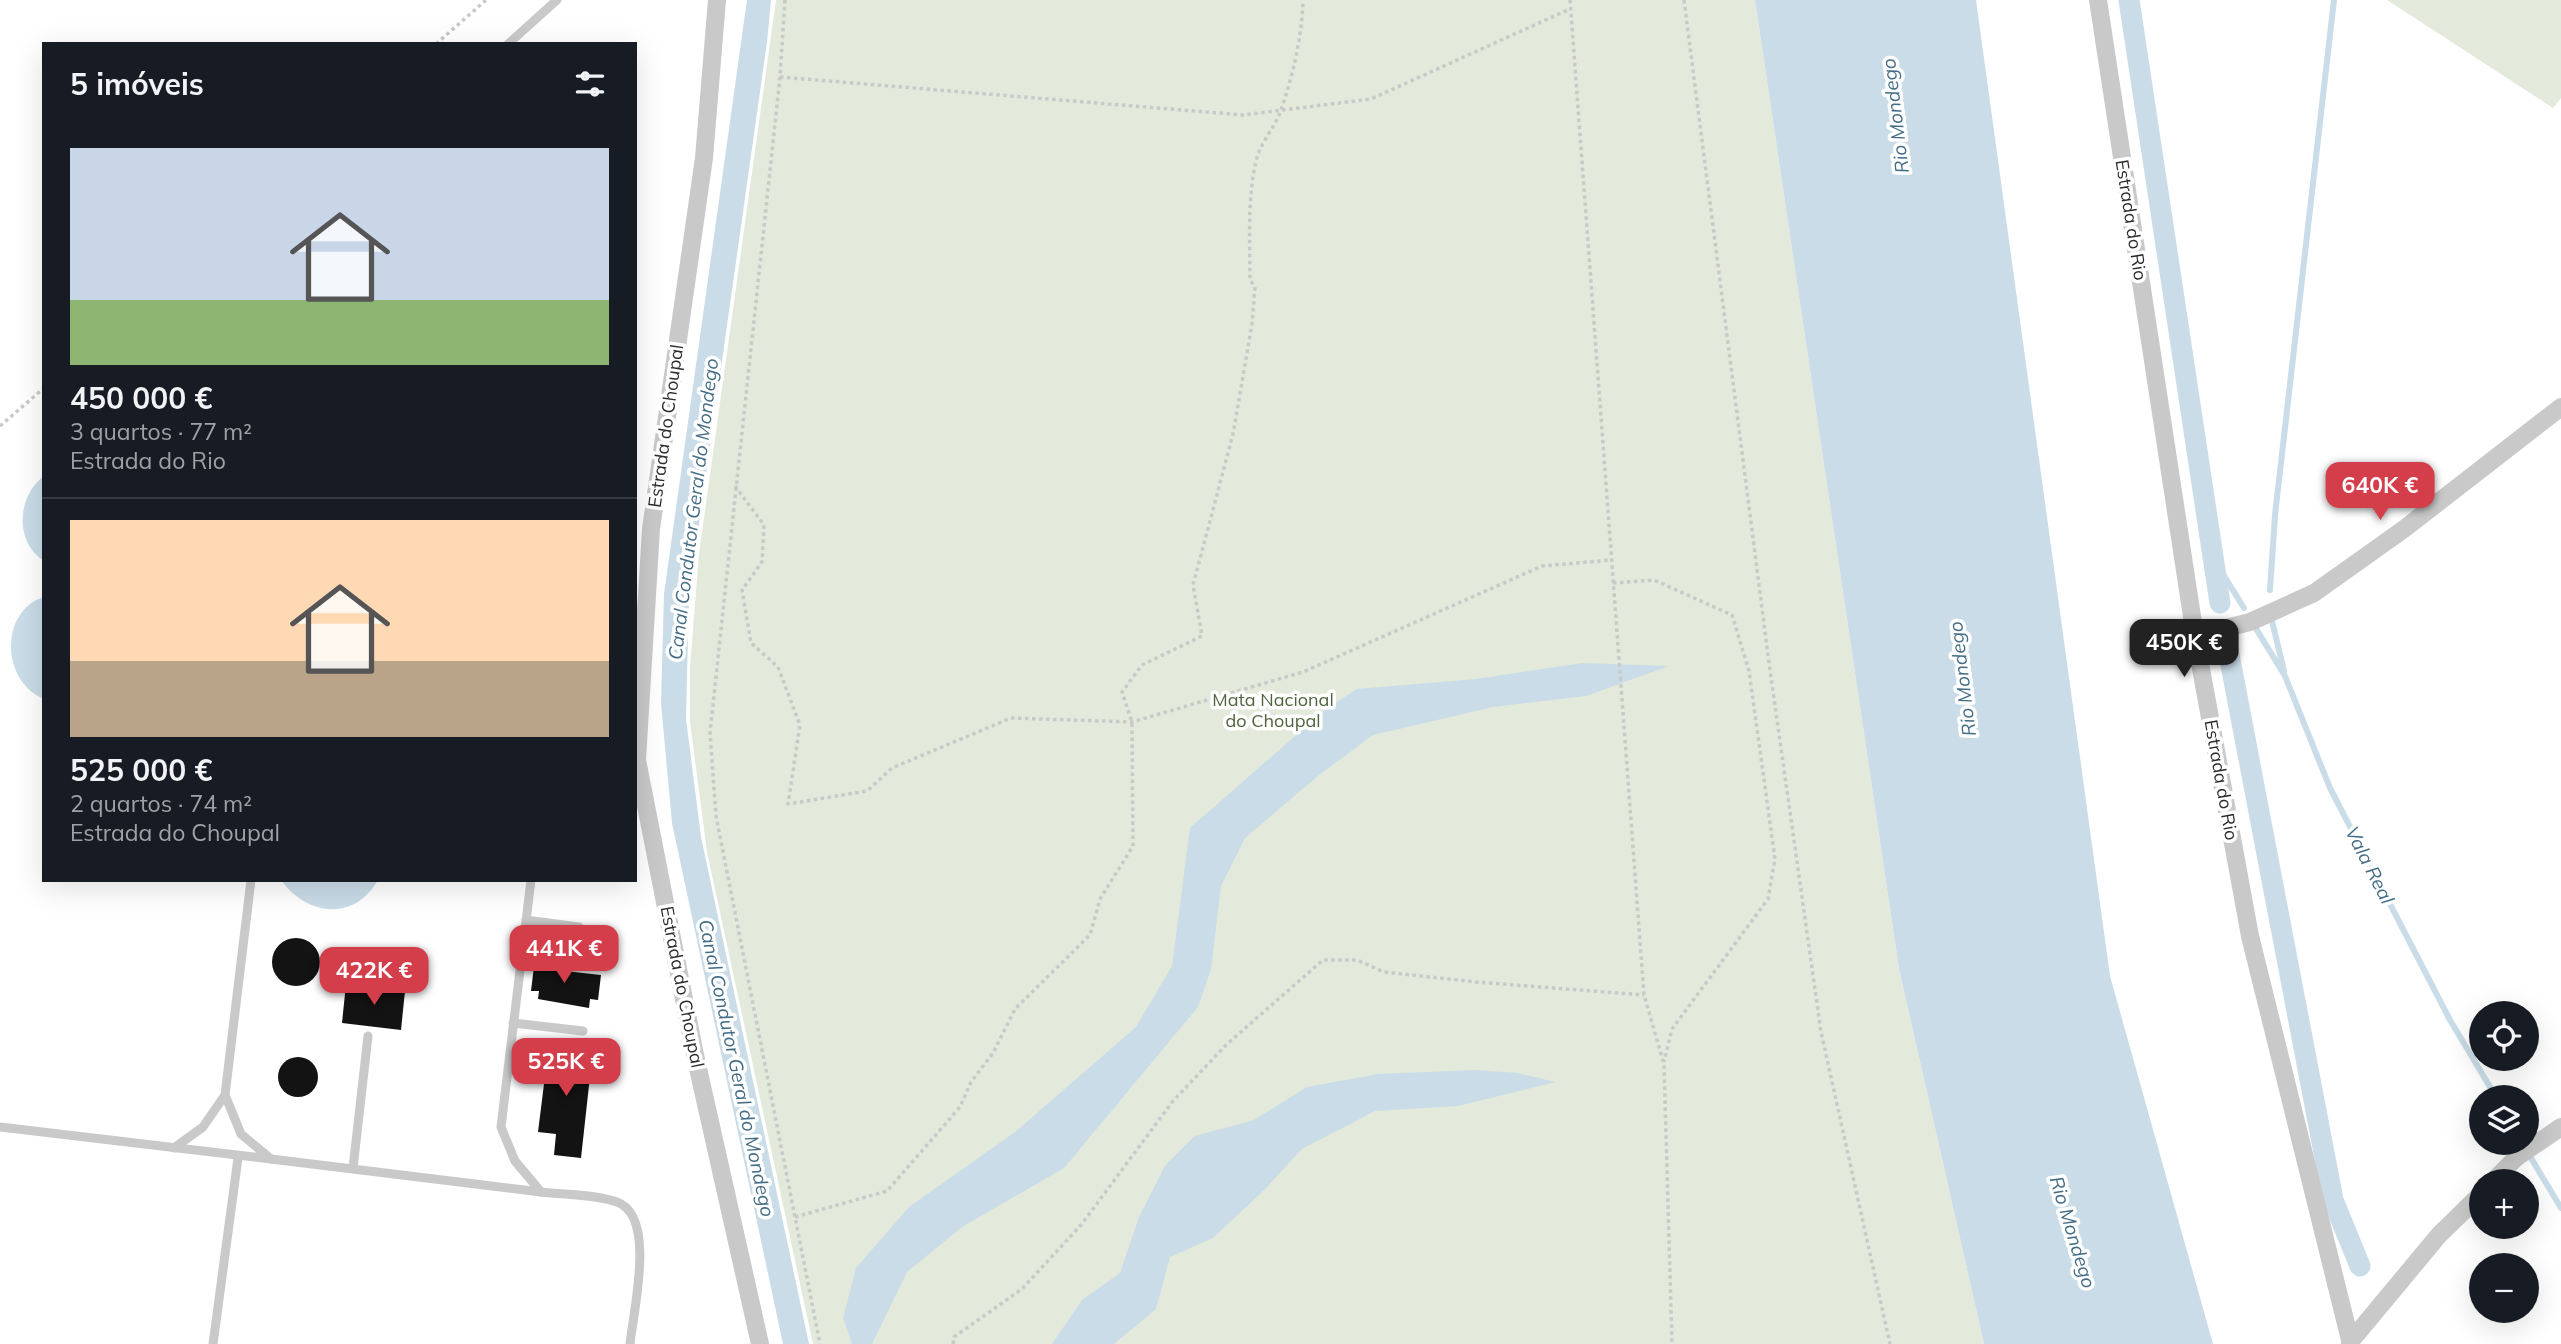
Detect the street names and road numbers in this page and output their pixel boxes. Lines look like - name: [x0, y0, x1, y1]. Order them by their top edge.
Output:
- street label: Estrada do Rio: [2111, 158, 2152, 282]
- street label: Estrada do Choupal: [643, 343, 688, 509]
- street label: Estrada do Rio: [2200, 718, 2243, 842]
- street label: Estrada do Choupal: [656, 904, 709, 1070]

